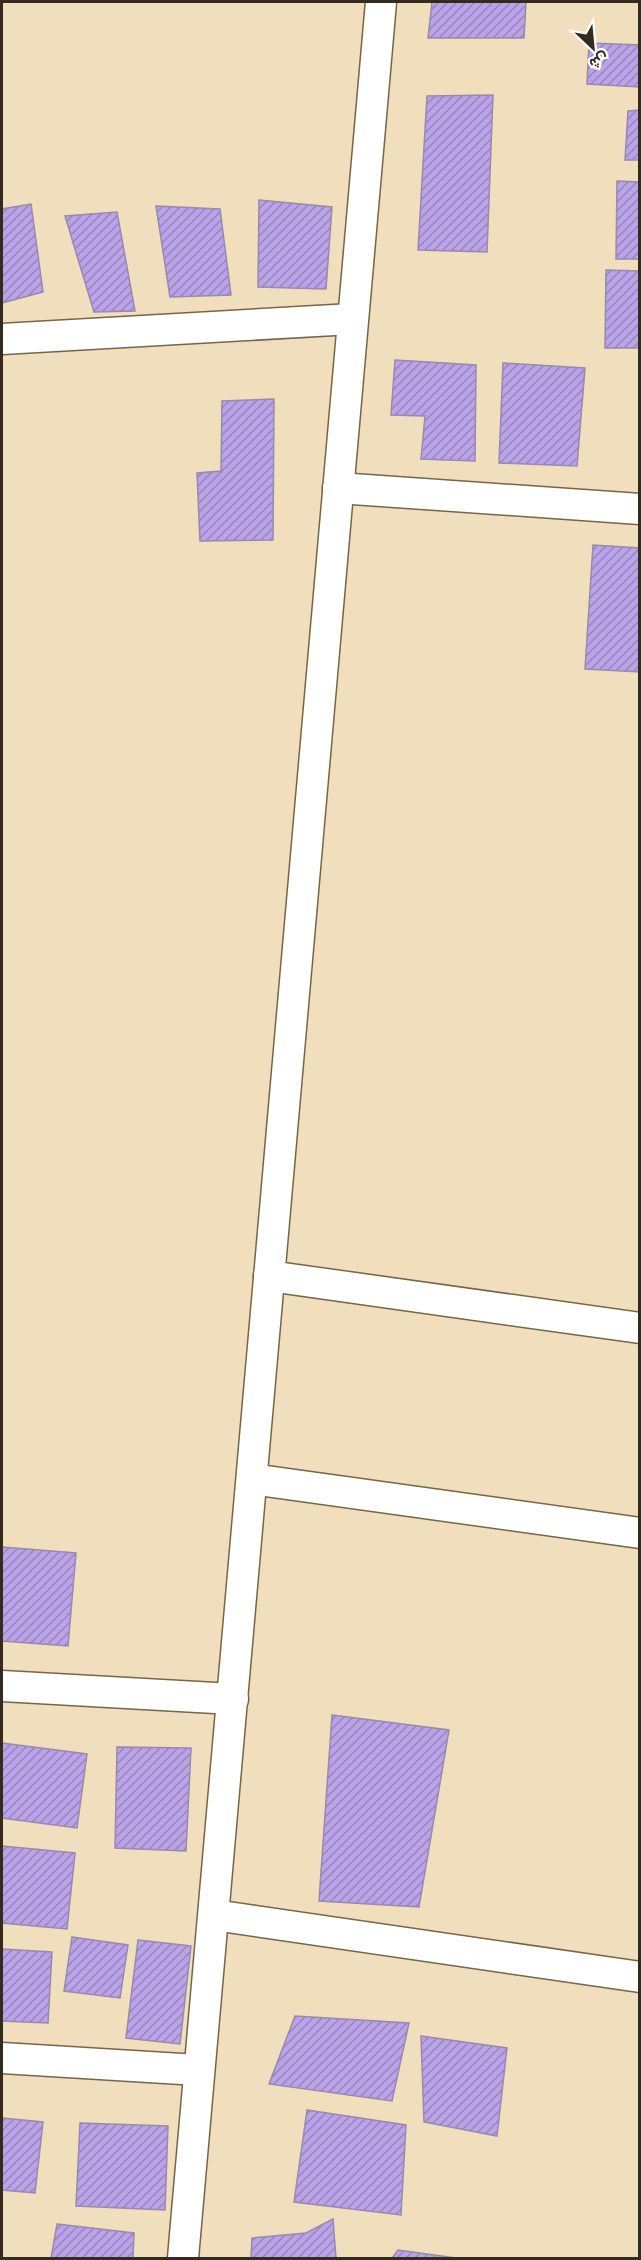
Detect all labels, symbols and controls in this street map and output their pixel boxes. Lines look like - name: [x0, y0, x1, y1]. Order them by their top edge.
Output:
- north arrow: [563, 18, 623, 78]
- text: ش: [587, 48, 612, 74]

